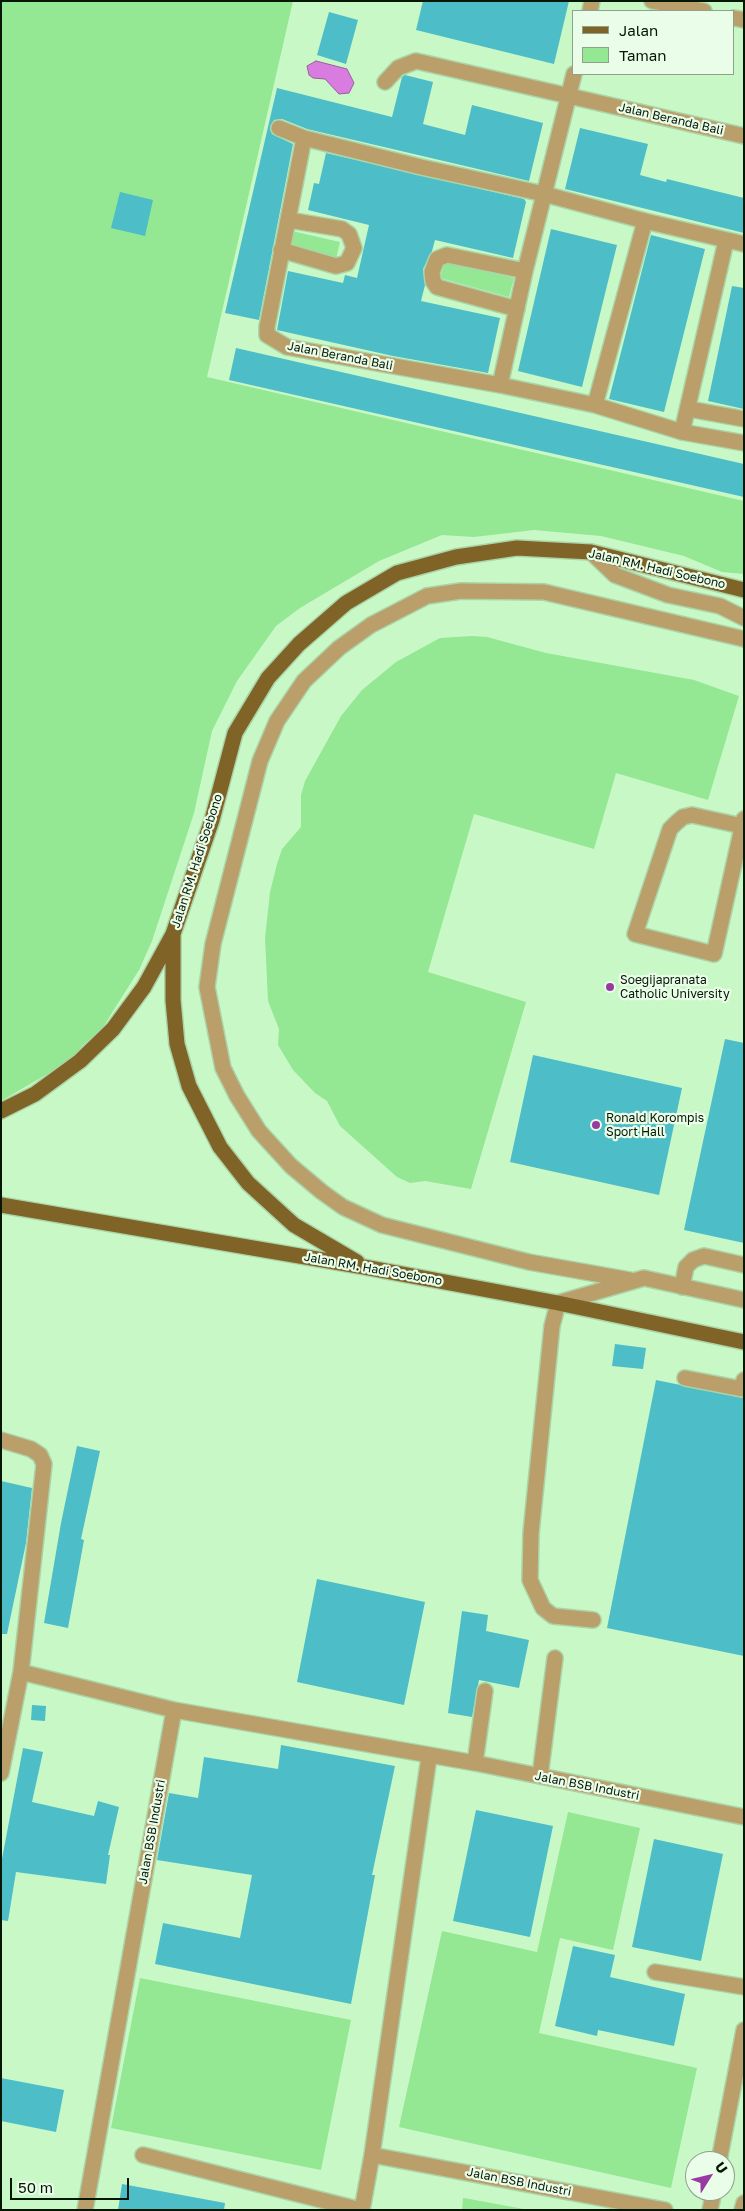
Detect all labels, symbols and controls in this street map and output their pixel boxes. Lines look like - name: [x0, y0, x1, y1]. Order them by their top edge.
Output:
- legend: [572, 10, 735, 75]
- text: Jalan: [619, 21, 658, 39]
- text: Taman: [619, 46, 666, 64]
- street label: Jalan Beranda Bali: [617, 100, 725, 138]
- street label: Jalan Beranda Bali: [286, 339, 394, 373]
- street label: Jalan RM. Hadi Soebono: [587, 546, 727, 592]
- street label: Jalan RM. Hadi Soebono: [169, 792, 225, 930]
- place label: Soegijapranata Catholic University: [620, 973, 730, 1001]
- marker: Soegijapranata Catholic University: [604, 981, 616, 993]
- place label: Ronald Korompis Sport Hall: [606, 1111, 704, 1139]
- marker: Ronald Korompis Sport Hall: [590, 1119, 602, 1131]
- street label: Jalan RM. Hadi Soebono: [303, 1250, 443, 1288]
- street label: Jalan BSB Industri: [534, 1769, 640, 1803]
- street label: Jalan BSB Industri: [136, 1779, 168, 1885]
- north arrow: [685, 2151, 735, 2201]
- text: U: [712, 2158, 732, 2177]
- street label: Jalan BSB Industri: [466, 2165, 572, 2199]
- scale bar: [12, 2168, 131, 2200]
- text: 50 m: [18, 2178, 53, 2196]

